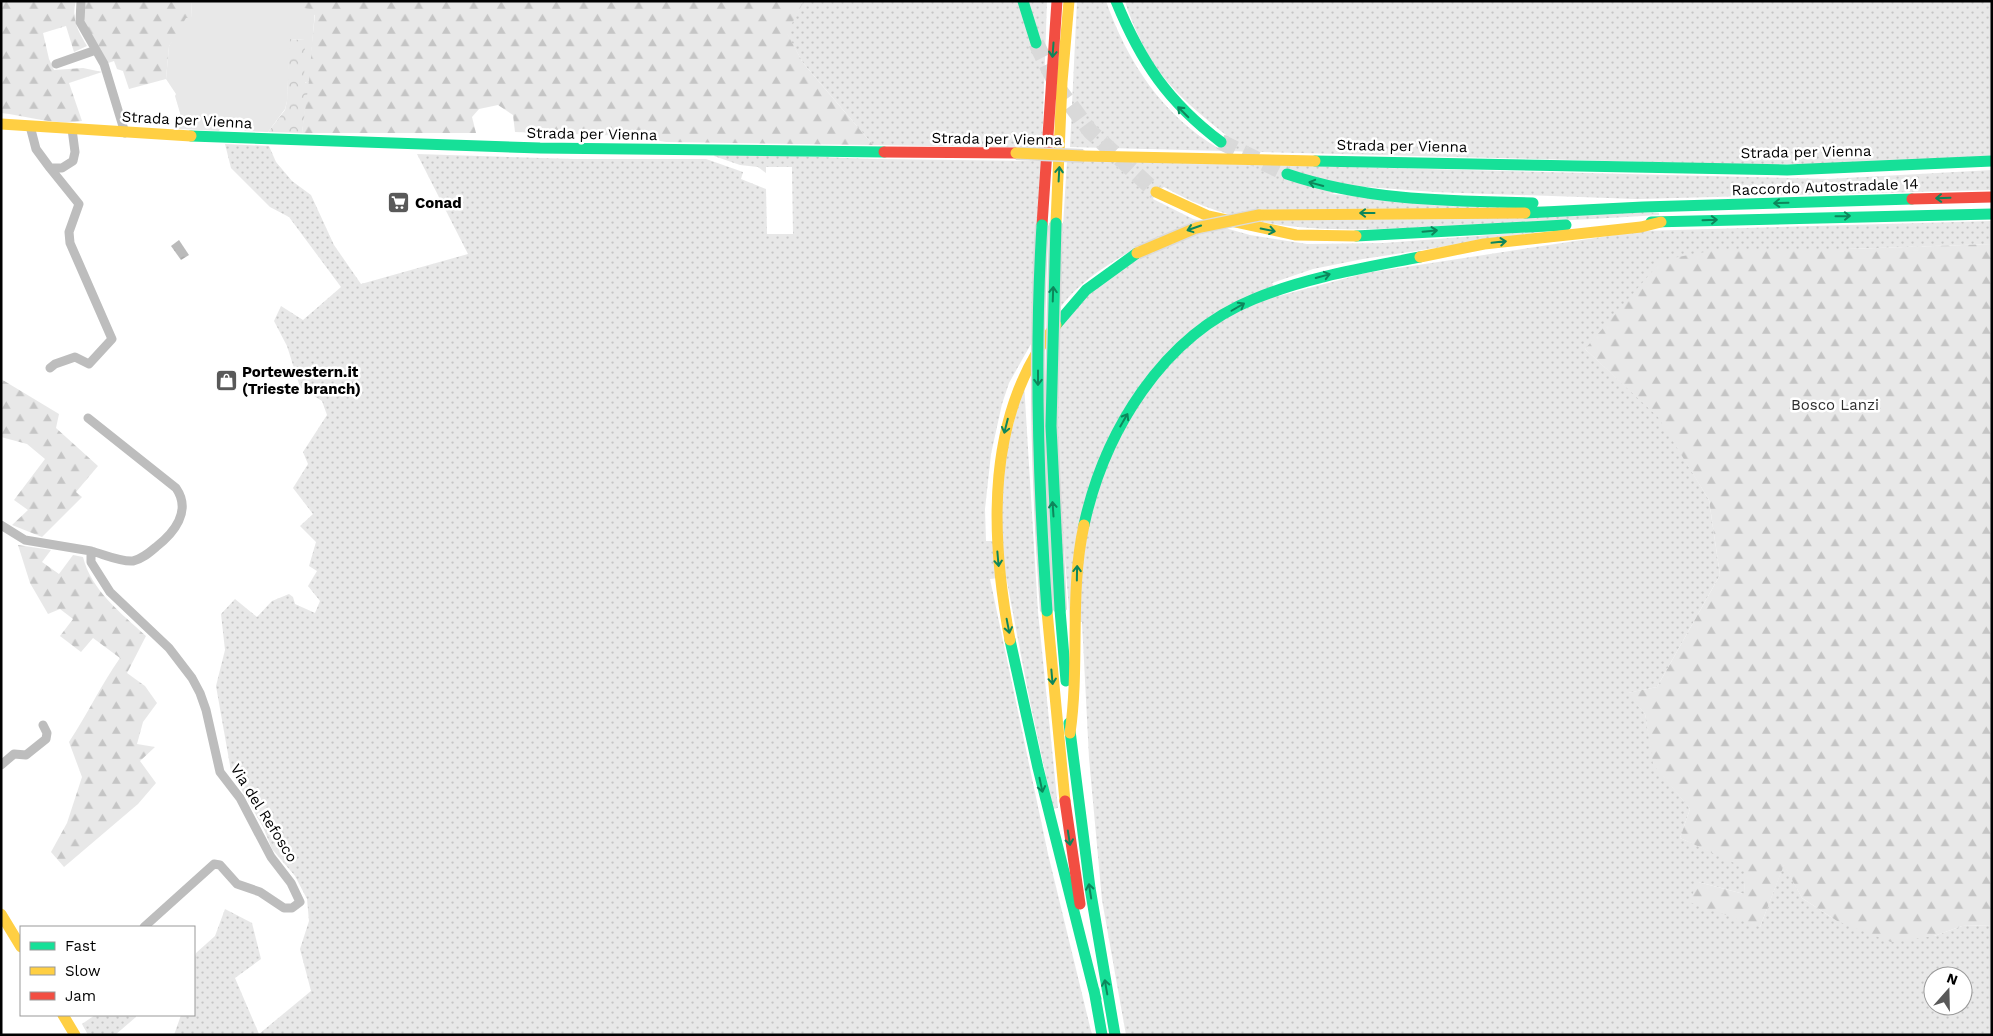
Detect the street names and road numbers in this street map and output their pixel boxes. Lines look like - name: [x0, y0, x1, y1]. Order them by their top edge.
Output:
- street label: Strada per Vienna: [121, 108, 253, 132]
- street label: Strada per Vienna: [526, 124, 658, 144]
- street label: Strada per Vienna: [931, 129, 1063, 149]
- street label: Strada per Vienna: [1336, 136, 1468, 156]
- street label: Strada per Vienna: [1740, 142, 1872, 162]
- street label: Raccordo Autostradale 14: [1731, 175, 1919, 199]
- street label: Via del Refosco: [227, 761, 301, 865]

